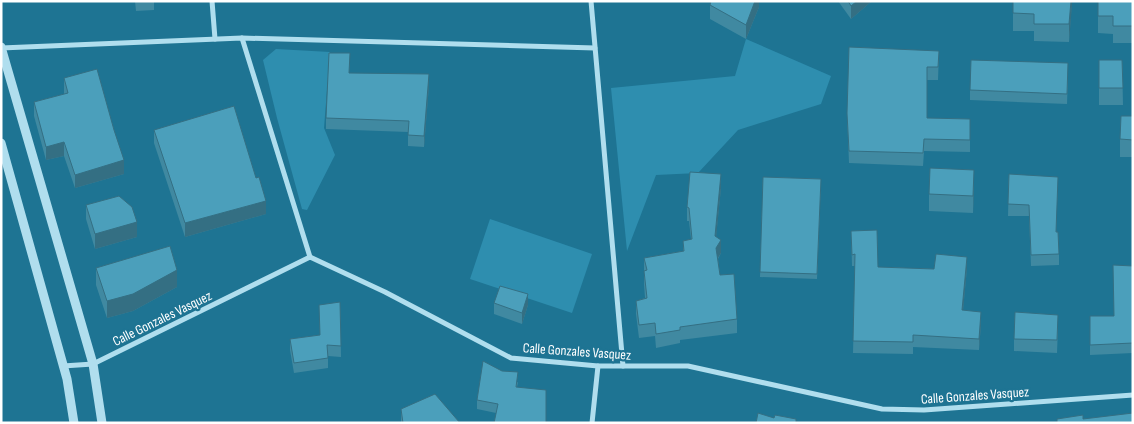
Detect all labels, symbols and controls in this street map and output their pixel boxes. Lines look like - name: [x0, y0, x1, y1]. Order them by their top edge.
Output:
- street label: Calle Gonzales Vasquez: [110, 287, 215, 350]
- street label: Calle Gonzales Vasquez: [522, 339, 632, 364]
- street label: Calle Gonzales Vasquez: [920, 383, 1030, 408]

